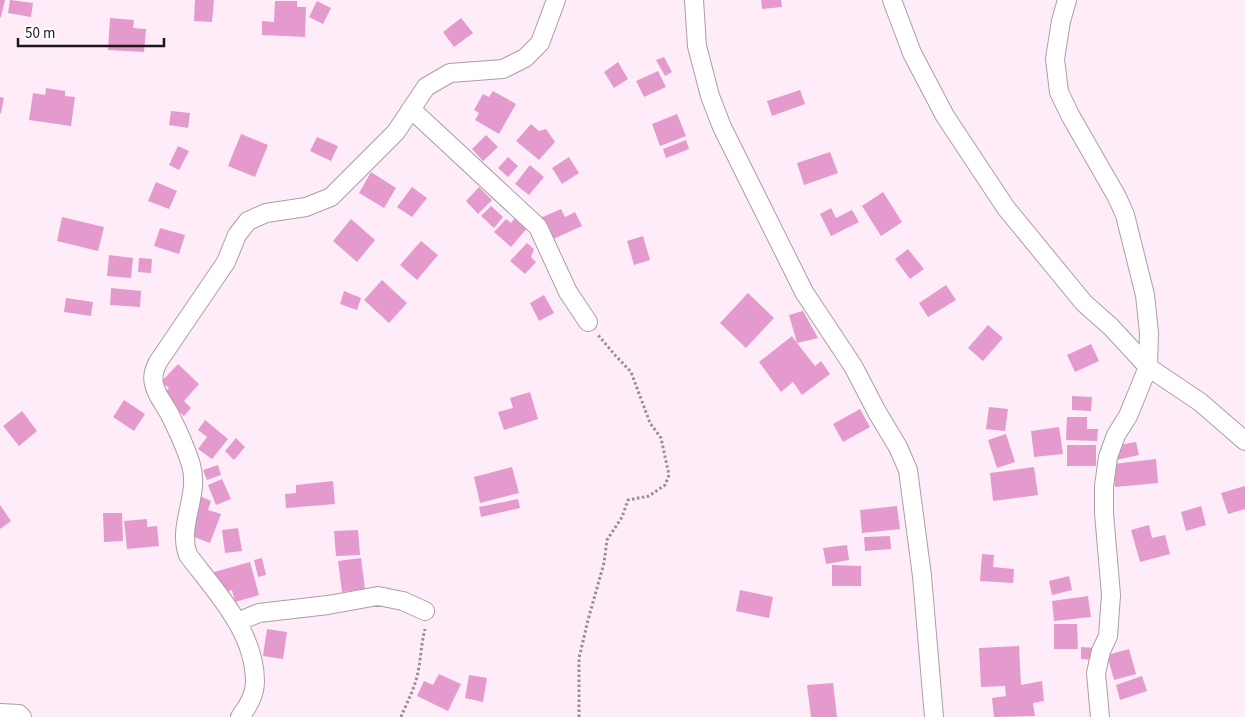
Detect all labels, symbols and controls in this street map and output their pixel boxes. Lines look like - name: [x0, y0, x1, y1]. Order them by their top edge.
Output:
- scale bar: [18, 15, 164, 47]
- text: 50 m: [25, 23, 55, 44]

